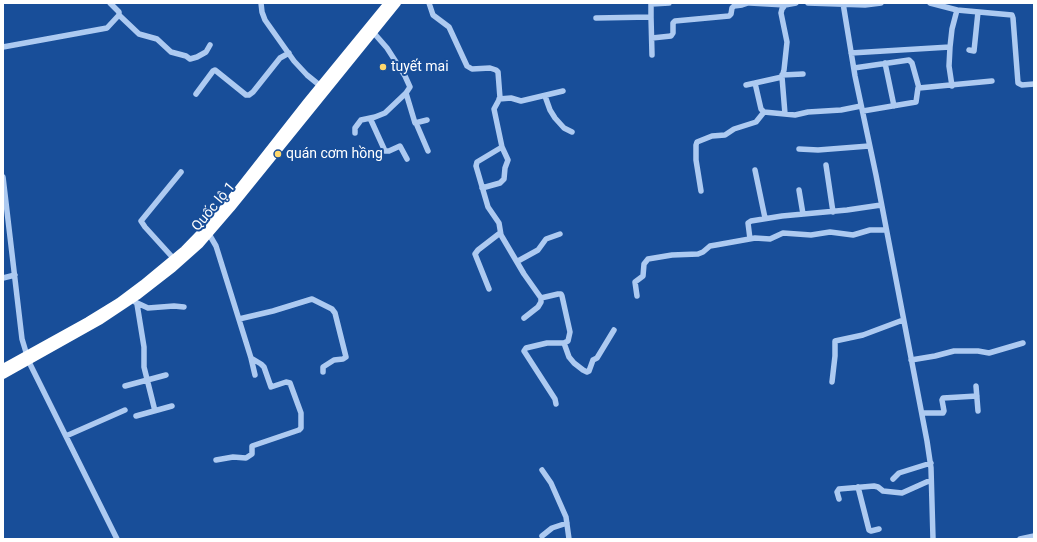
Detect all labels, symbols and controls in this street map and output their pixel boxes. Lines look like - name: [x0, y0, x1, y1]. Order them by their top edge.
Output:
- place label: tuyết mai: [391, 59, 449, 75]
- marker: tuyết mai: [378, 62, 388, 72]
- place label: quán cơm hồng: [286, 146, 383, 162]
- marker: quán cơm hồng: [273, 149, 283, 159]
- street label: Quốc lộ 1: [189, 179, 239, 235]

